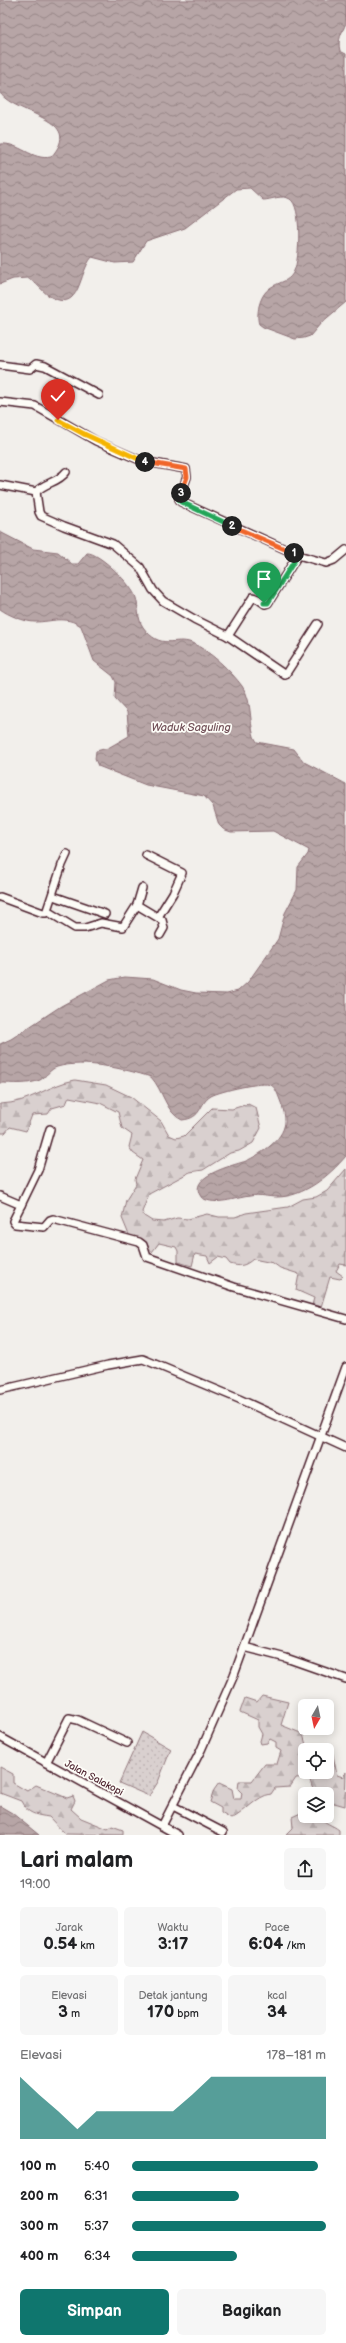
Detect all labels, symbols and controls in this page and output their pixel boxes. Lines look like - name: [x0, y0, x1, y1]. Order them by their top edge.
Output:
- pin: [41, 379, 75, 420]
- icon: check: [47, 385, 69, 407]
- pin: 4: [135, 452, 155, 472]
- text: 4: [142, 455, 148, 468]
- pin: 3: [171, 483, 191, 503]
- text: 3: [178, 486, 184, 499]
- pin: 2: [222, 516, 242, 536]
- text: 2: [229, 519, 235, 532]
- pin: 1: [284, 543, 304, 563]
- text: 1: [292, 546, 296, 559]
- pin: [247, 562, 281, 603]
- icon: arrive: [253, 568, 275, 590]
- water label: Waduk Saguling: [151, 721, 231, 734]
- north arrow: [298, 1699, 334, 1735]
- map controls: [298, 1699, 334, 1823]
- button: locate: [298, 1743, 334, 1779]
- street label: Jalan Salakopi: [63, 1758, 125, 1798]
- button: layers: [298, 1787, 334, 1823]
- text: Lari malam: [20, 1847, 133, 1874]
- button: share: [284, 1848, 326, 1890]
- text: 19:00: [20, 1876, 50, 1892]
- text: Jarak: [55, 1921, 83, 1934]
- text: Waktu: [158, 1921, 188, 1934]
- text: Pace: [264, 1921, 290, 1934]
- text: 0.54: [43, 1934, 77, 1954]
- text: 3:17: [158, 1934, 188, 1954]
- text: 6:04: [248, 1934, 283, 1954]
- text: km: [77, 1939, 95, 1952]
- text: /km: [283, 1939, 306, 1952]
- text: Elevasi: [51, 1989, 87, 2002]
- text: Detak jantung: [138, 1989, 208, 2002]
- text: kcal: [267, 1989, 287, 2002]
- text: 3: [58, 2002, 68, 2022]
- text: 170: [147, 2002, 174, 2022]
- text: 34: [267, 2002, 287, 2022]
- text: m: [68, 2007, 80, 2020]
- text: bpm: [174, 2007, 199, 2020]
- text: Elevasi: [20, 2047, 62, 2063]
- text: 178–181 m: [267, 2047, 326, 2063]
- text: 100 m: [20, 2158, 56, 2174]
- text: 5:40: [84, 2158, 110, 2174]
- text: 200 m: [20, 2188, 58, 2204]
- text: 6:31: [84, 2188, 108, 2204]
- text: 300 m: [20, 2218, 58, 2234]
- text: 5:37: [84, 2218, 108, 2234]
- text: 400 m: [20, 2248, 58, 2264]
- text: 6:34: [84, 2248, 111, 2264]
- button: Simpan: [20, 2289, 169, 2335]
- button: Bagikan: [177, 2289, 326, 2335]

